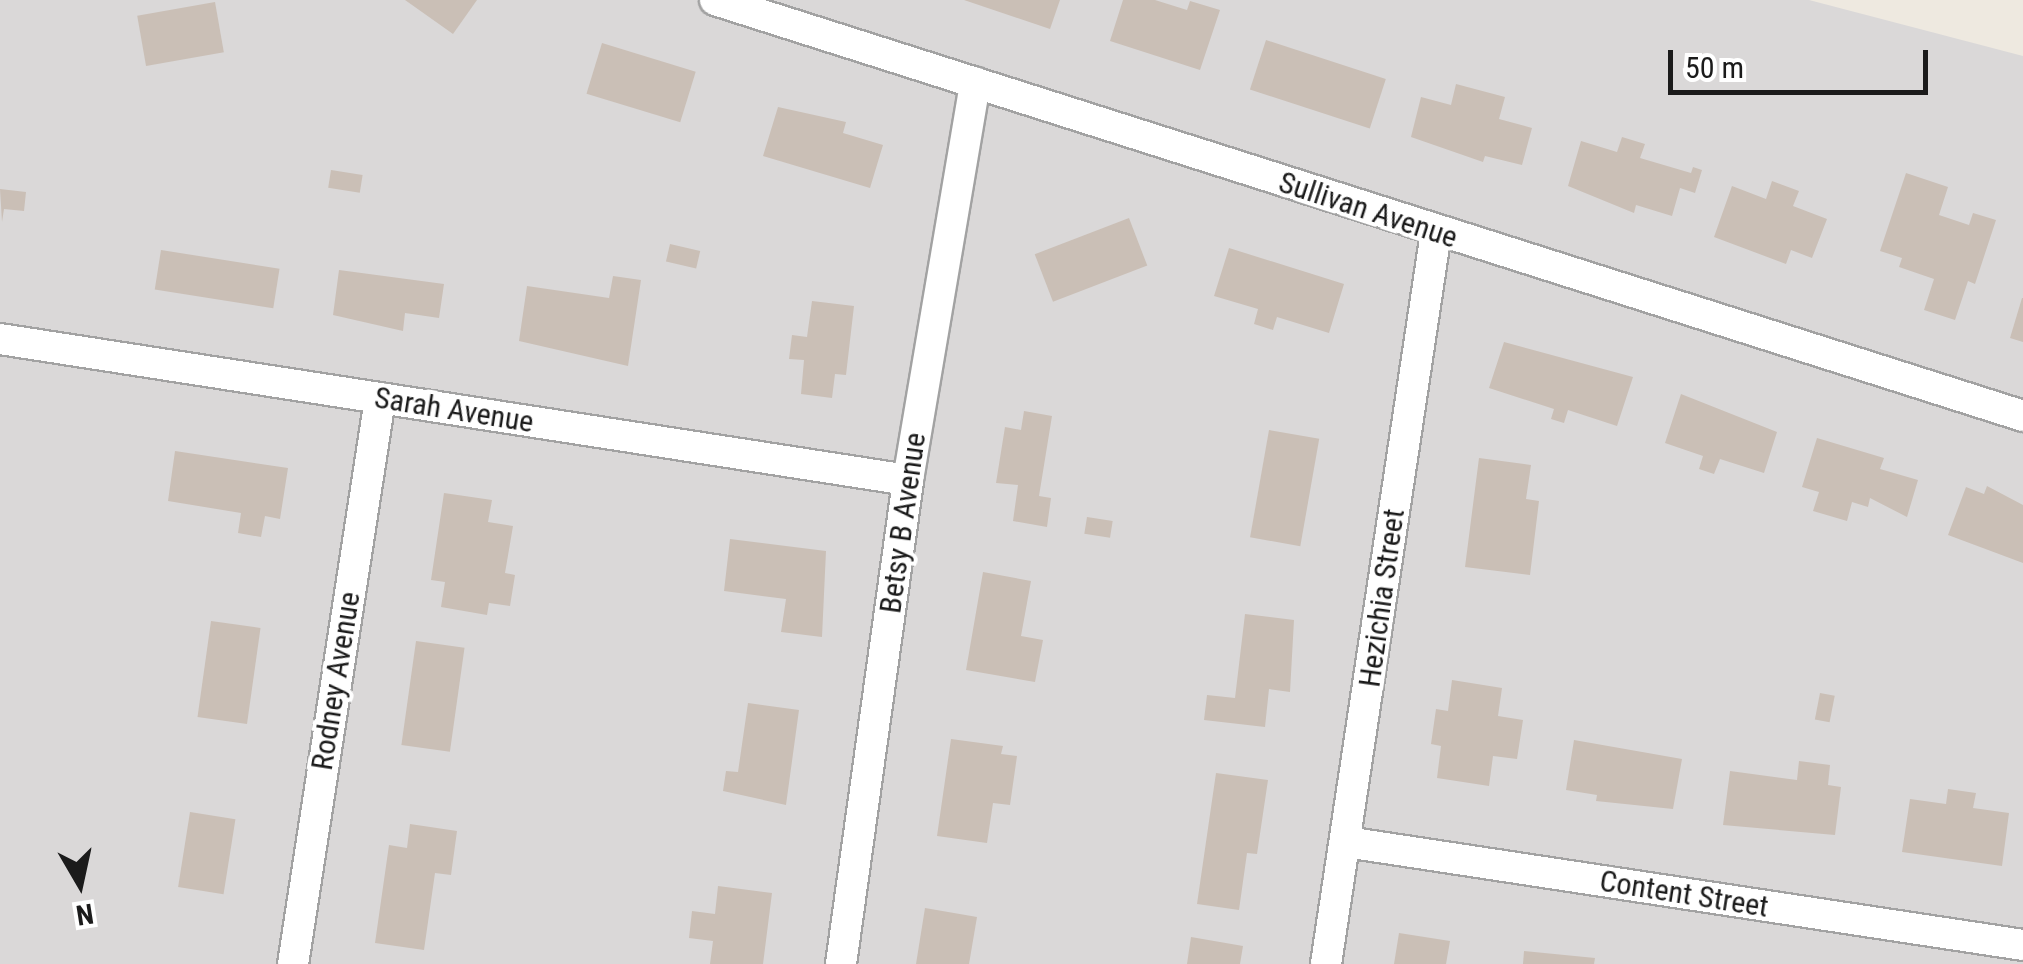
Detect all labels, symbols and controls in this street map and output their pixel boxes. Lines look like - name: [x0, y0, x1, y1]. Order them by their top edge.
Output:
- scale bar: [1673, 30, 1933, 92]
- text: 50 m: [1685, 50, 1744, 85]
- street label: Sullivan Avenue: [1274, 164, 1462, 256]
- street label: Sarah Avenue: [372, 380, 536, 440]
- street label: Betsy B Avenue: [873, 430, 933, 616]
- street label: Hezichia Street: [1352, 507, 1412, 689]
- street label: Rodney Avenue: [304, 589, 368, 773]
- north arrow: [30, 834, 130, 934]
- street label: Content Street: [1597, 863, 1771, 925]
- text: N: [74, 896, 96, 932]

